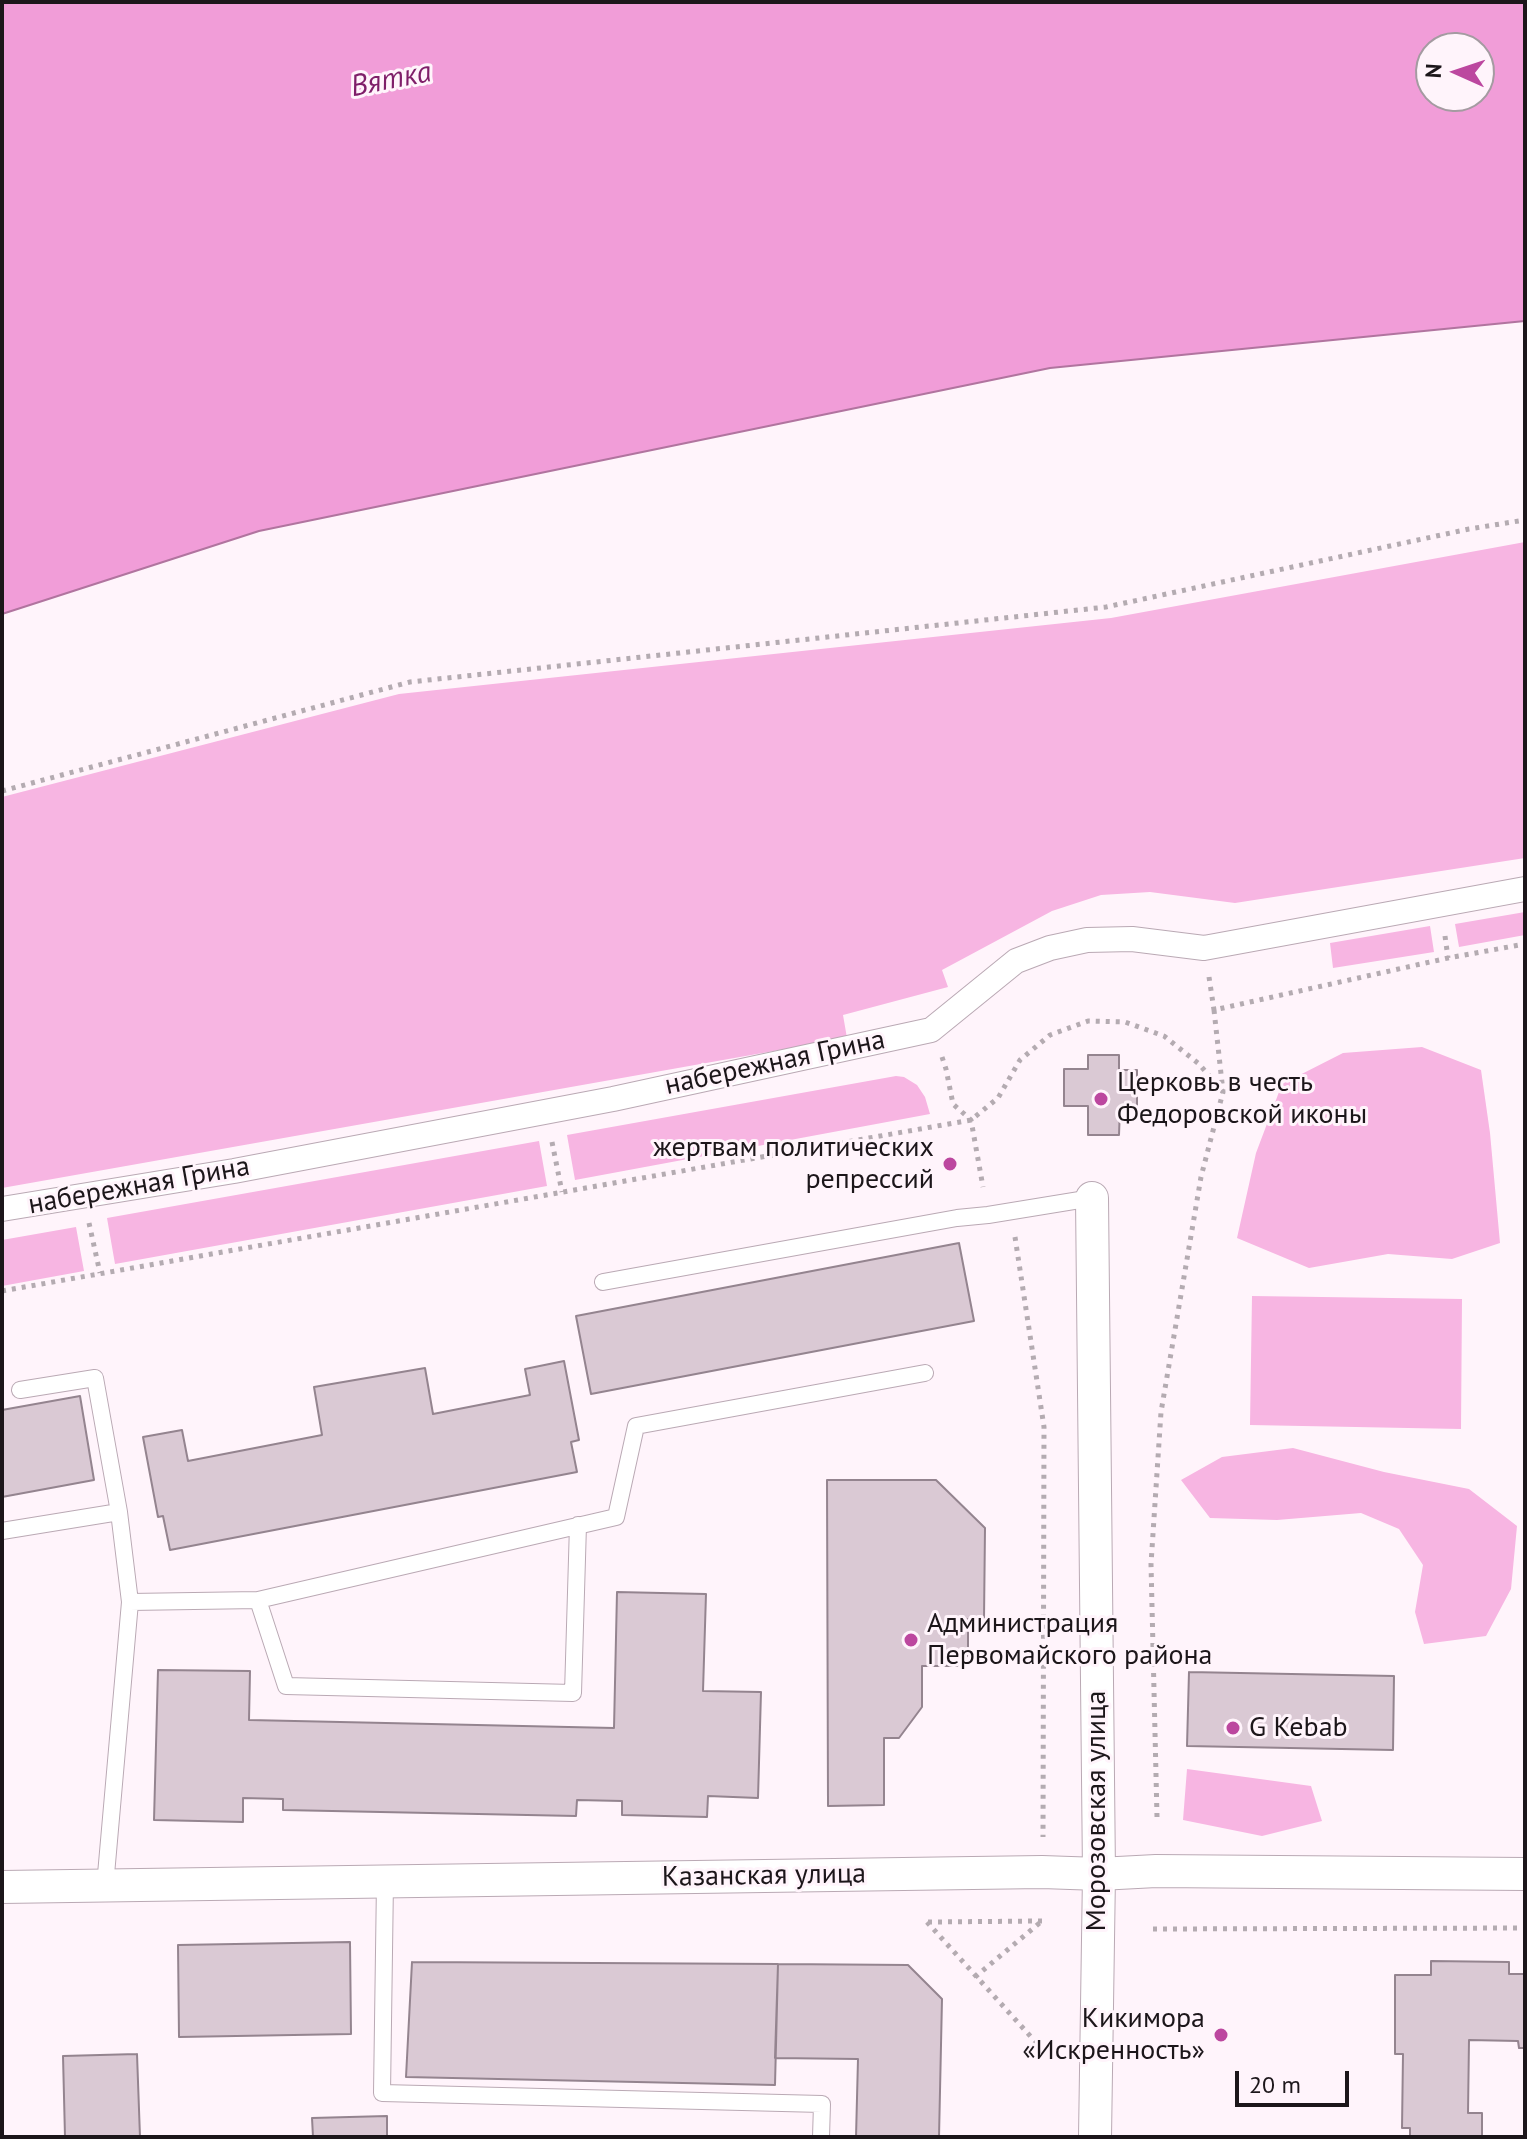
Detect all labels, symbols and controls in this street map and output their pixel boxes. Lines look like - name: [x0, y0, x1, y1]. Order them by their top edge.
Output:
- north arrow: [1415, 32, 1495, 112]
- water label: Вятка: [348, 55, 434, 105]
- text: N: [1419, 63, 1447, 79]
- street label: набережная Грина: [662, 1023, 888, 1103]
- place label: Церковь в честь Федоровской иконы: [1117, 1066, 1367, 1132]
- marker: Церковь в честь Федоровской иконы: [1092, 1090, 1110, 1108]
- place label: жертвам политических репрессий: [653, 1131, 934, 1197]
- street label: набережная Грина: [26, 1150, 252, 1222]
- marker: жертвам политических репрессий: [941, 1155, 959, 1173]
- place label: Администрация Первомайского района: [927, 1607, 1212, 1673]
- marker: Администрация Первомайского района: [902, 1631, 920, 1649]
- street label: Морозовская улица: [1080, 1691, 1114, 1931]
- place label: G Kebab: [1249, 1711, 1348, 1745]
- marker: G Kebab: [1224, 1719, 1242, 1737]
- street label: Казанская улица: [662, 1857, 866, 1895]
- place label: Кикимора «Искренность»: [1022, 2002, 1205, 2068]
- marker: Кикимора «Искренность»: [1212, 2026, 1230, 2044]
- scale bar: [1239, 2055, 1353, 2105]
- text: 20 m: [1249, 2069, 1301, 2100]

